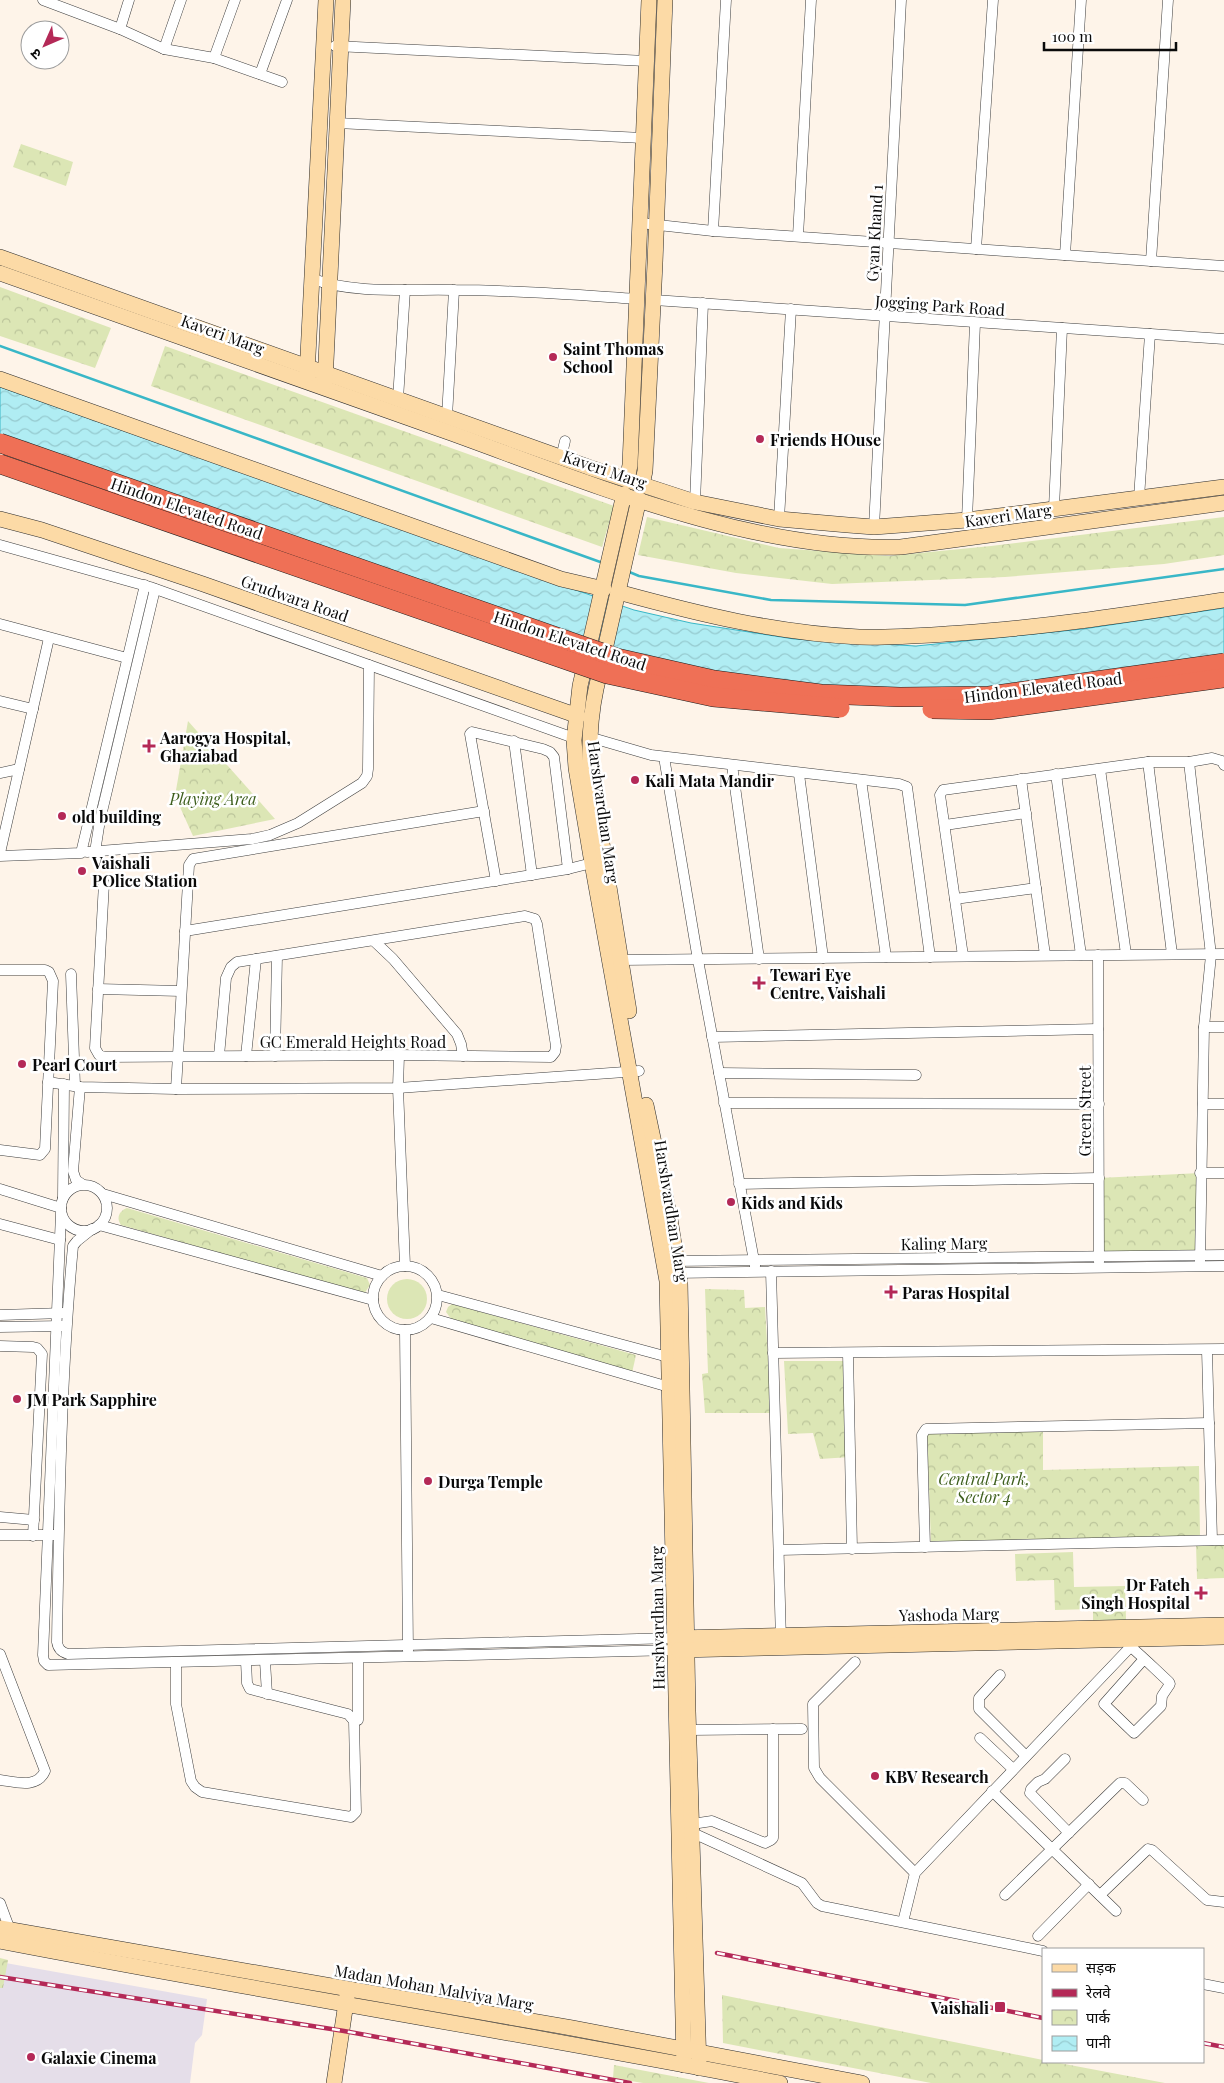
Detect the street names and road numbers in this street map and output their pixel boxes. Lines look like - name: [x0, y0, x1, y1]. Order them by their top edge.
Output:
- street label: Gyan Khand 1: [861, 184, 887, 282]
- street label: Jogging Park Road: [873, 290, 1006, 320]
- street label: Kaveri Marg: [178, 309, 268, 359]
- street label: Kaveri Marg: [560, 445, 650, 493]
- street label: Hindon Elevated Road: [108, 472, 266, 544]
- street label: Kaveri Marg: [963, 498, 1053, 531]
- street label: Grudwara Road: [238, 570, 352, 626]
- street label: Hindon Elevated Road: [491, 605, 649, 675]
- street label: Hindon Elevated Road: [963, 667, 1123, 707]
- street label: Harshvardhan Marg: [584, 739, 624, 885]
- street label: GC Emerald Heights Road: [260, 1031, 446, 1052]
- street label: Green Street: [1074, 1065, 1095, 1156]
- street label: Harshvardhan Marg: [650, 1138, 694, 1284]
- street label: Kaling Marg: [900, 1232, 988, 1254]
- street label: Harshvardhan Marg: [645, 1545, 669, 1690]
- street label: Yashoda Marg: [898, 1603, 1000, 1625]
- street label: Madan Mohan Malviya Marg: [333, 1959, 536, 2015]

